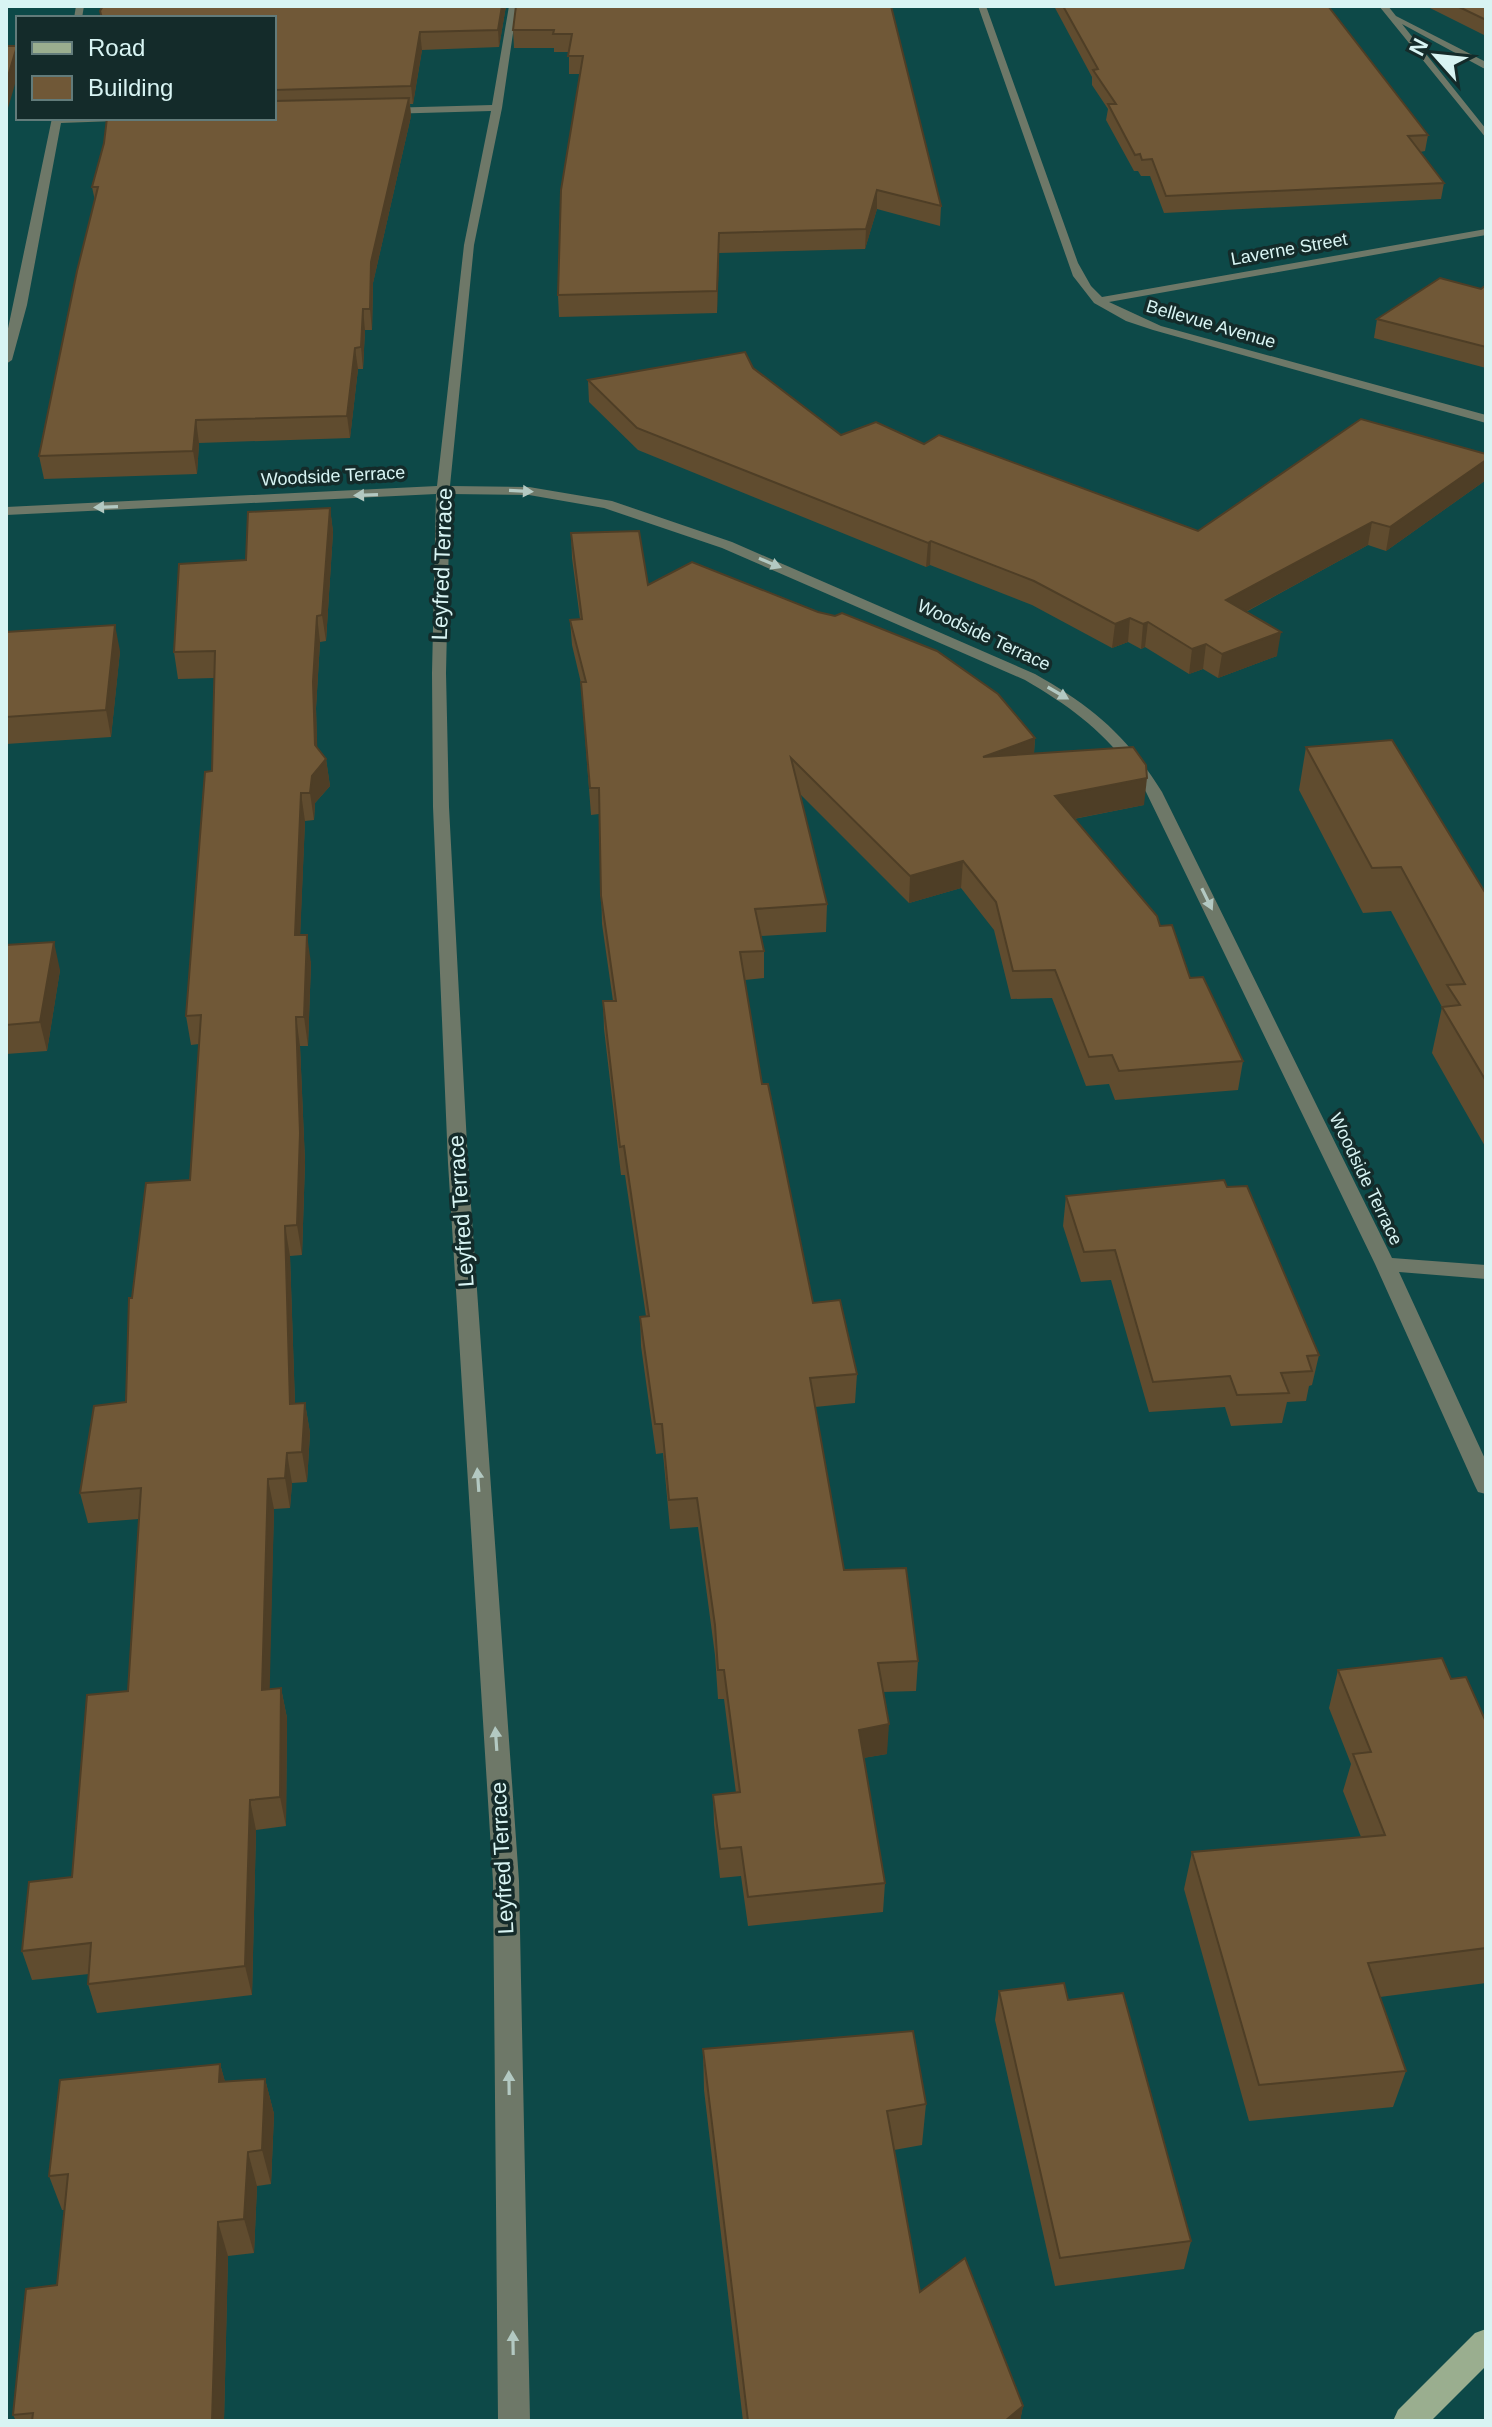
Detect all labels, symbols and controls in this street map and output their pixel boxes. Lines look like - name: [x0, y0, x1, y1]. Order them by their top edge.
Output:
- legend: [16, 16, 276, 120]
- north arrow: [1396, 16, 1476, 96]
- text: Road: [88, 34, 145, 61]
- text: N: [1404, 34, 1433, 60]
- text: Building: [88, 74, 173, 101]
- street label: Laverne Street: [1229, 229, 1349, 269]
- street label: Bellevue Avenue: [1144, 296, 1278, 352]
- street label: Woodside Terrace: [260, 462, 406, 490]
- one-way arrow: [509, 485, 534, 498]
- street label: Leyfred Terrace: [427, 487, 457, 641]
- one-way arrow: [353, 489, 378, 502]
- one-way arrow: [93, 500, 118, 513]
- one-way arrow: [758, 557, 782, 570]
- street label: Woodside Terrace: [914, 595, 1054, 675]
- one-way arrow: [1047, 685, 1069, 699]
- one-way arrow: [1200, 888, 1214, 911]
- street label: Woodside Terrace: [1325, 1110, 1407, 1248]
- street label: Leyfred Terrace: [443, 1134, 479, 1288]
- one-way arrow: [472, 1467, 485, 1492]
- one-way arrow: [489, 1726, 502, 1751]
- street label: Leyfred Terrace: [486, 1781, 518, 1935]
- one-way arrow: [503, 2070, 515, 2095]
- one-way arrow: [507, 2330, 519, 2355]

